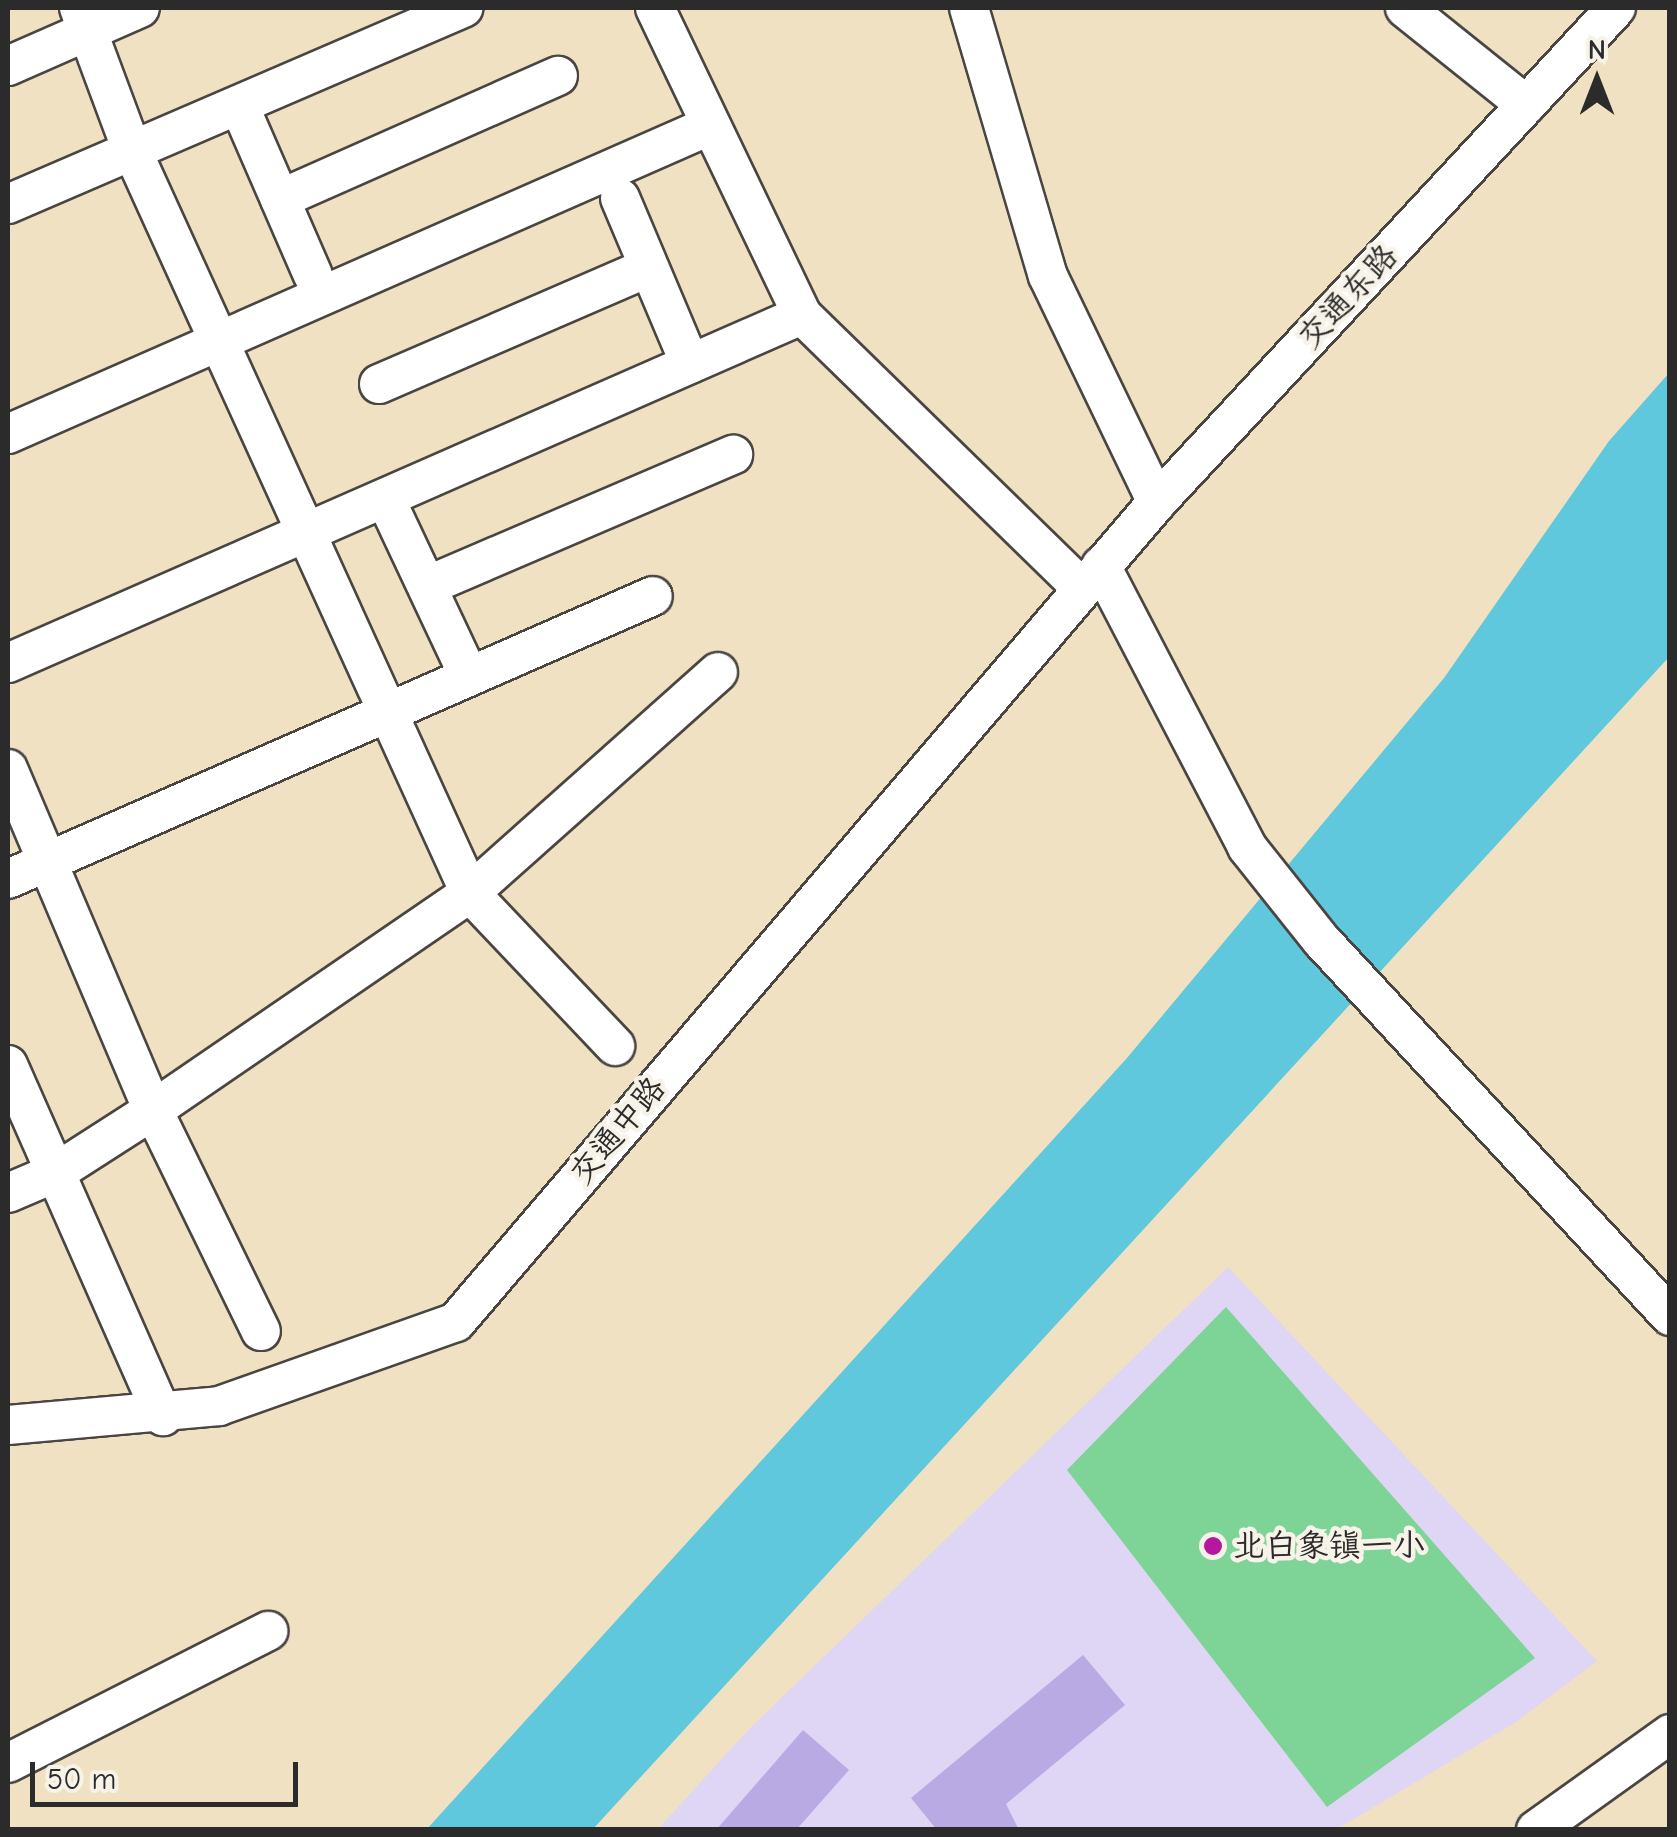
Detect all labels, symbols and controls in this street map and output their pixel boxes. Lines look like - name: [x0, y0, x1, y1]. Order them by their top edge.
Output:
- north arrow: [1547, 30, 1647, 130]
- text: N: [1588, 34, 1606, 66]
- street label: 交通东路: [1290, 237, 1406, 357]
- street label: 交通中路: [562, 1070, 674, 1192]
- place label: 北白象镇一小: [1233, 1527, 1425, 1565]
- marker: 北白象镇一小: [1202, 1535, 1224, 1557]
- scale bar: [35, 1742, 302, 1804]
- text: 50 m: [47, 1762, 116, 1797]

